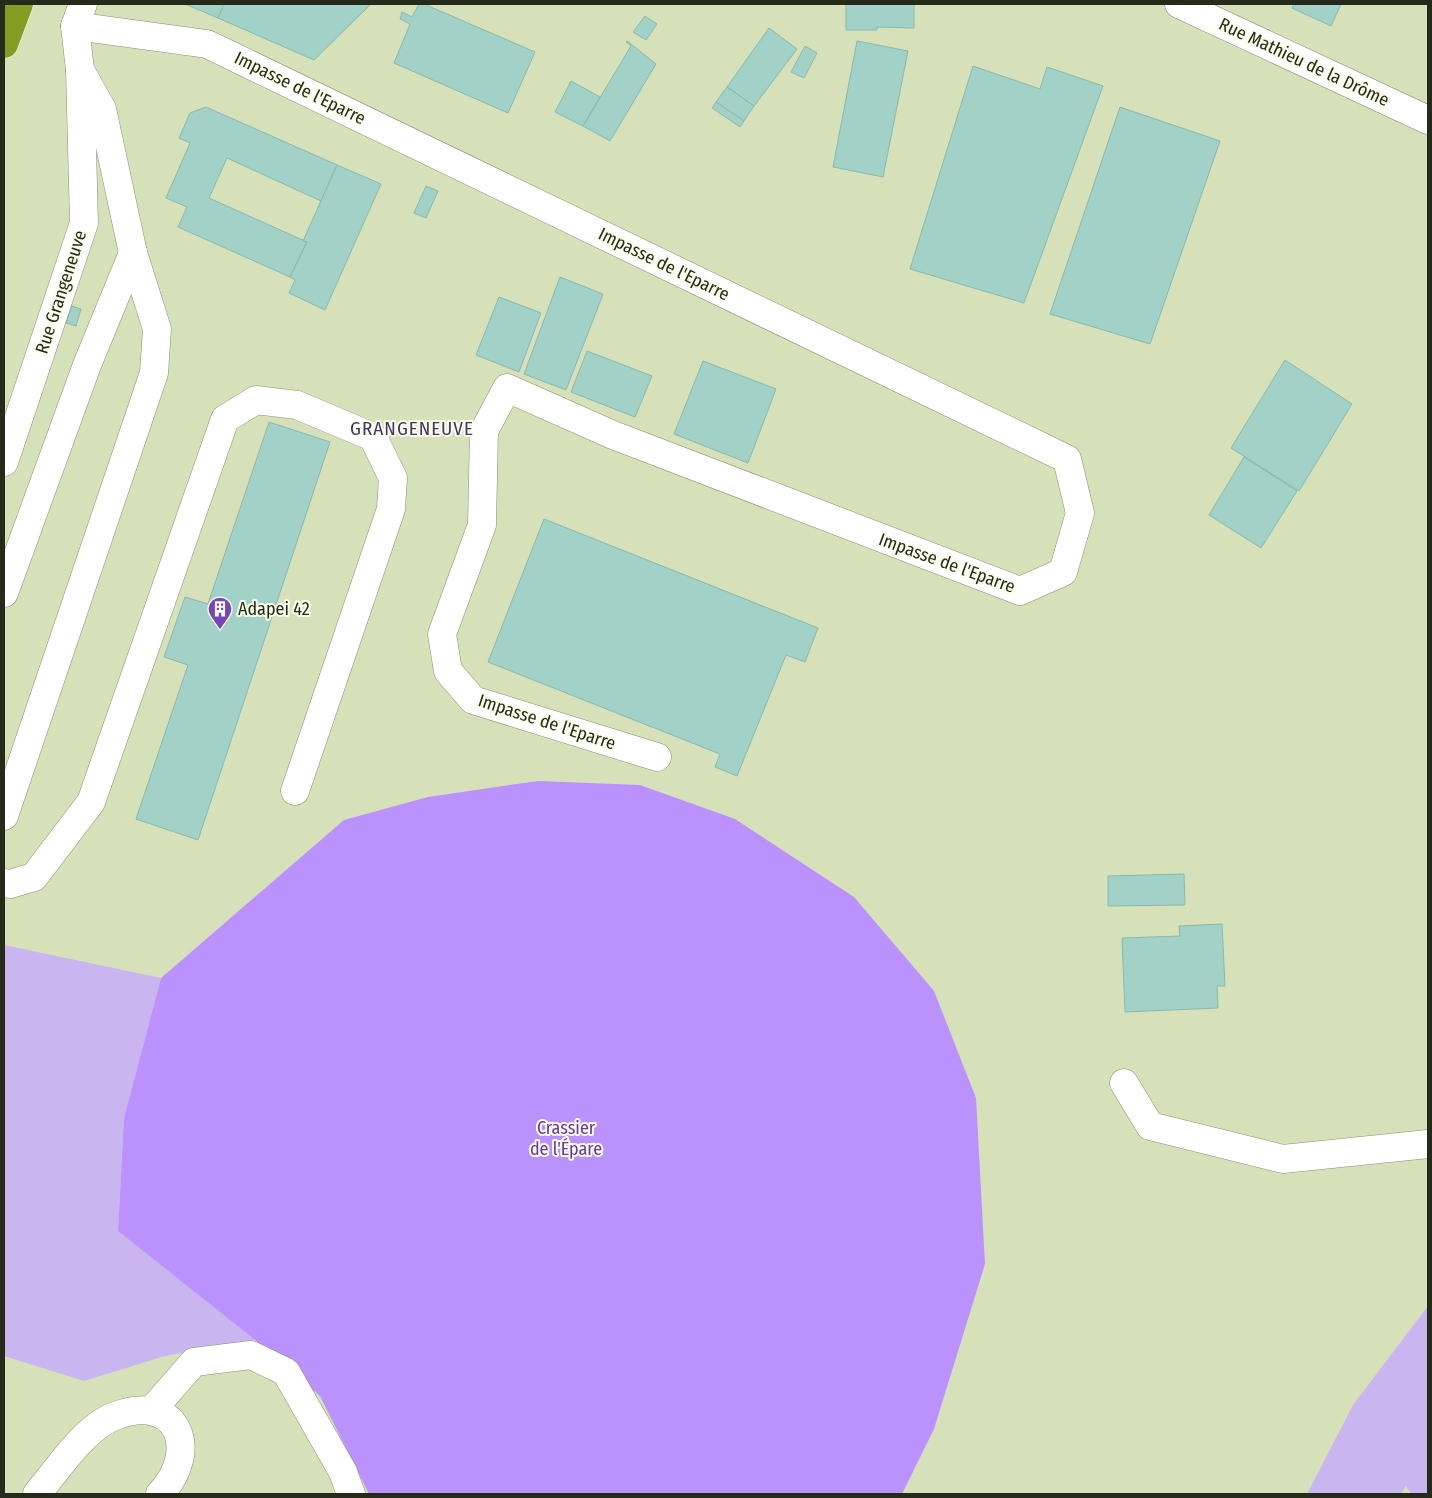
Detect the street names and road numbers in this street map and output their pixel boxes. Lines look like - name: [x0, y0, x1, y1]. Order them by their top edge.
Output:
- street label: Rue Mathieu de la Drôme: [1215, 13, 1393, 111]
- street label: Impasse de l'Eparre: [231, 47, 369, 129]
- street label: Impasse de l'Eparre: [595, 223, 733, 305]
- street label: Rue Grangeneuve: [31, 227, 91, 356]
- street label: Impasse de l'Eparre: [876, 528, 1018, 598]
- street label: Impasse de l'Eparre: [475, 689, 619, 755]

